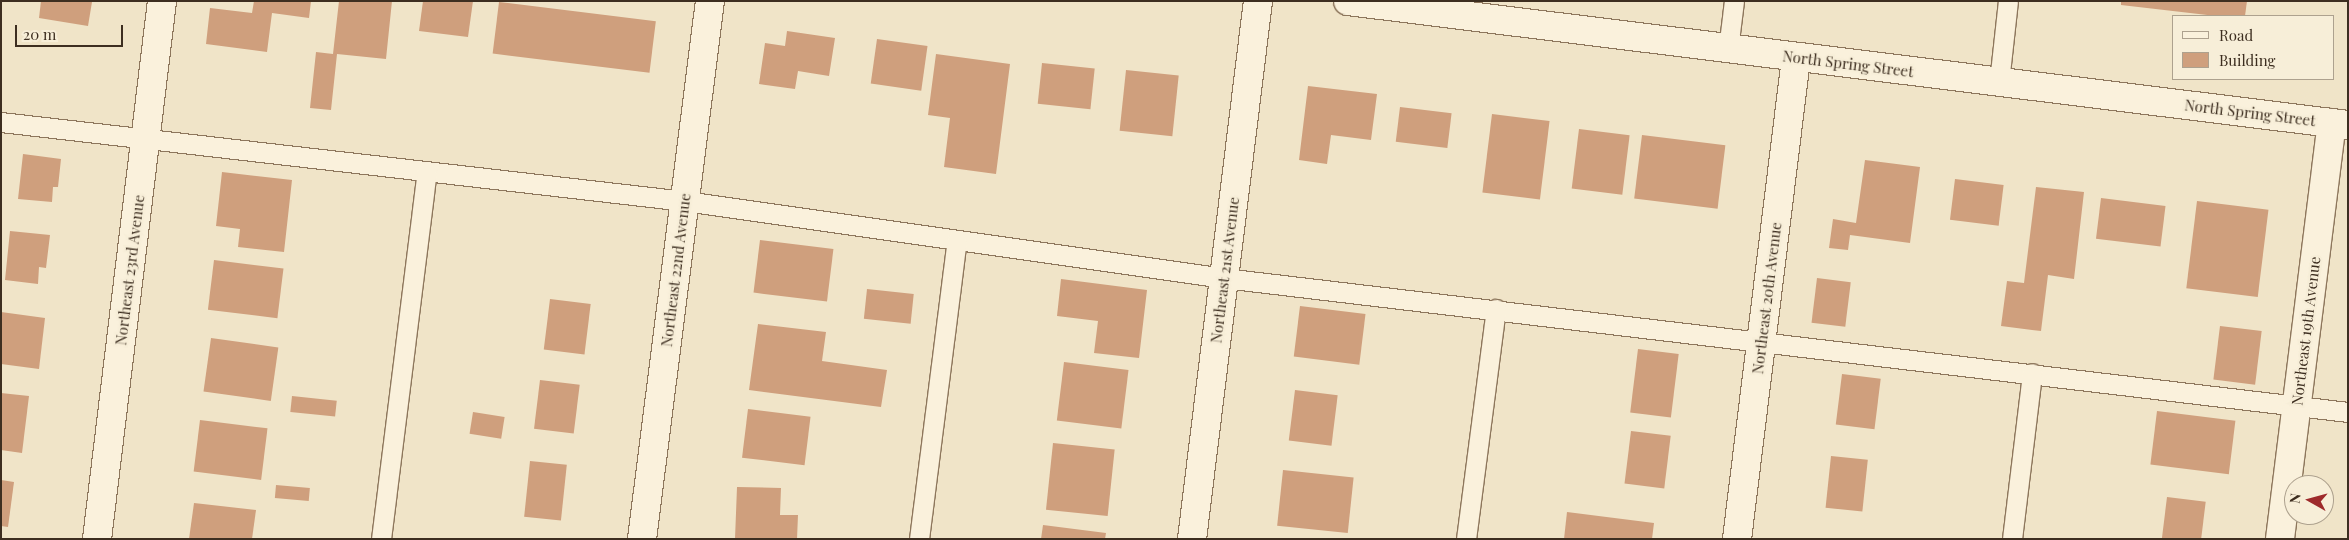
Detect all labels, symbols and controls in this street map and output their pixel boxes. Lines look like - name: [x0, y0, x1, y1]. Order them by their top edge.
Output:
- scale bar: [18, 15, 125, 47]
- legend: [2172, 15, 2334, 80]
- text: 20 m: [23, 24, 56, 44]
- text: Road: [2219, 25, 2253, 45]
- street label: North Spring Street: [1782, 47, 1914, 81]
- text: Building: [2219, 50, 2275, 70]
- street label: North Spring Street: [2184, 96, 2316, 130]
- street label: Northeast 22nd Avenue: [658, 192, 694, 348]
- street label: Northeast 23rd Avenue: [112, 193, 148, 347]
- street label: Northeast 21st Avenue: [1207, 195, 1243, 345]
- street label: Northeast 20th Avenue: [1749, 221, 1785, 375]
- street label: Northeast 19th Avenue: [2288, 255, 2324, 407]
- north arrow: [2284, 475, 2334, 525]
- text: N: [2285, 492, 2305, 504]

